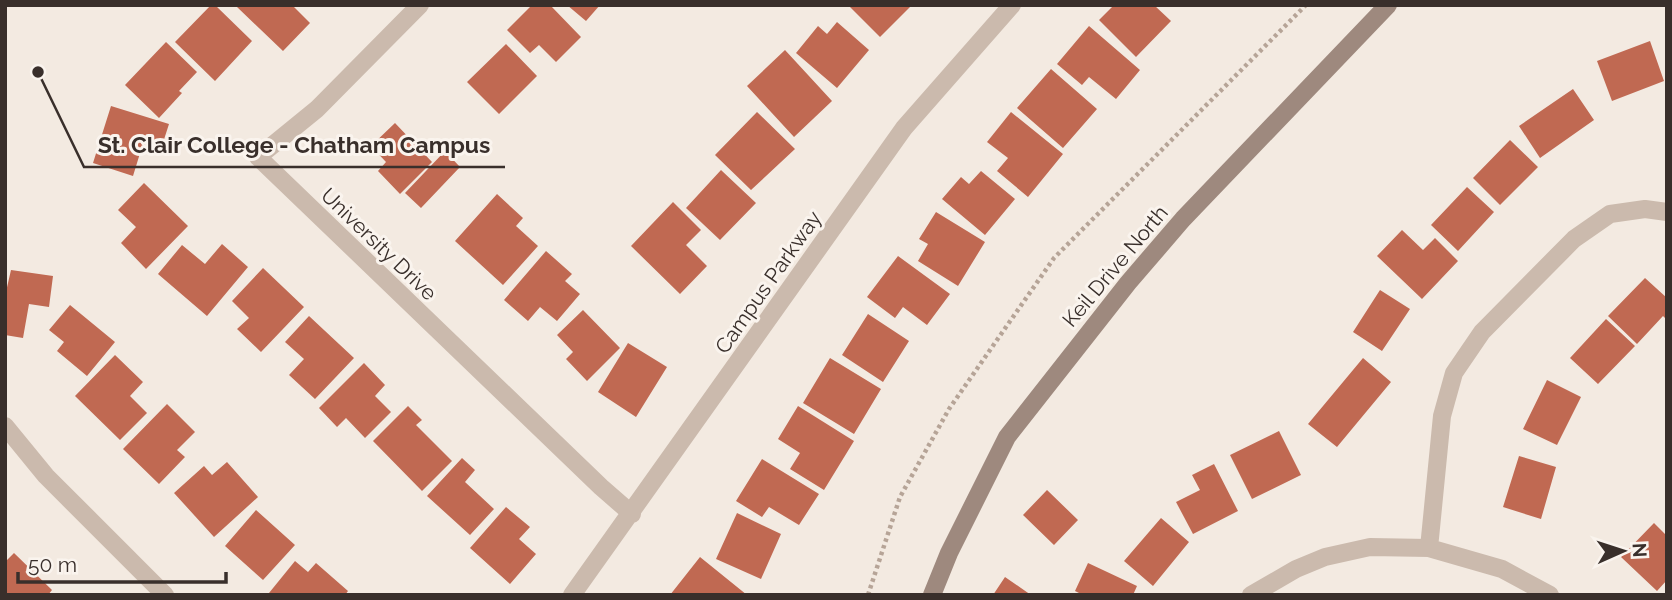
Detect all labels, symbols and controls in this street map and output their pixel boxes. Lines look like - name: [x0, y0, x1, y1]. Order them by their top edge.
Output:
- callout: St. Clair College - Chatham Campus: [84, 123, 505, 167]
- text: St. Clair College - Chatham Campus: [98, 131, 490, 158]
- street label: University Drive: [316, 183, 442, 305]
- street label: Keil Drive North: [1057, 200, 1173, 332]
- street label: Campus Parkway: [710, 206, 826, 358]
- north arrow: [1588, 516, 1658, 586]
- scale bar: [18, 540, 226, 584]
- text: N: [1629, 542, 1651, 558]
- text: 50 m: [28, 552, 77, 577]

